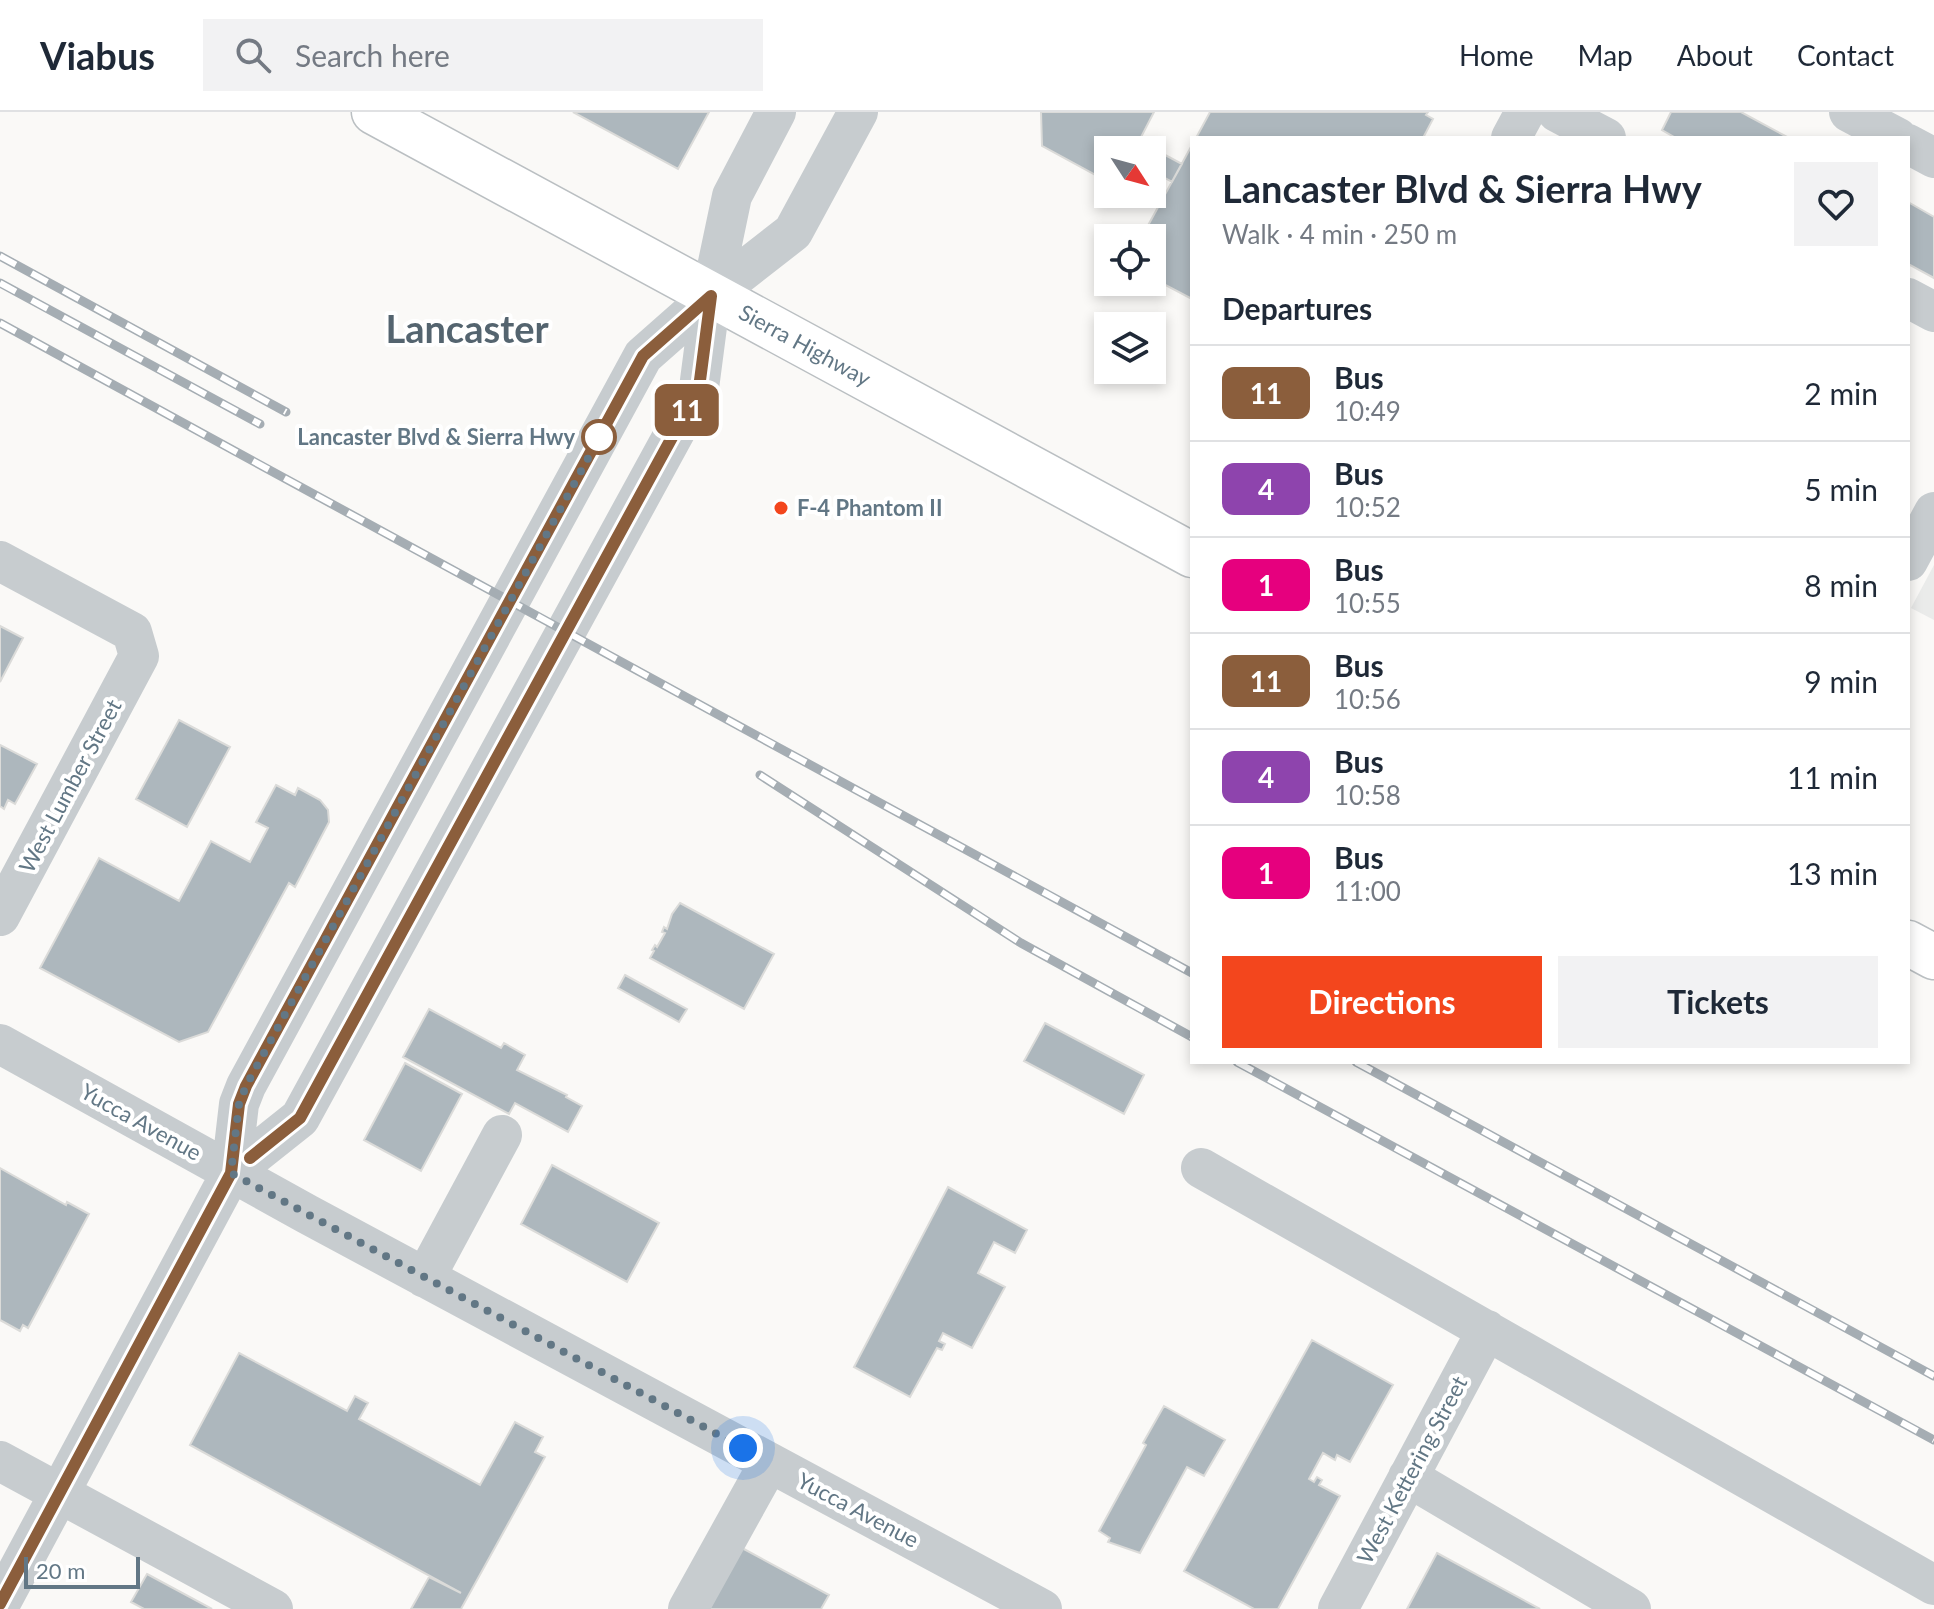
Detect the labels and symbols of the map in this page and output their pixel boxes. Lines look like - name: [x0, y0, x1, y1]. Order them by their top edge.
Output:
- north arrow: [1094, 136, 1166, 208]
- street label: Sierra Highway: [735, 298, 876, 392]
- district label: Lancaster: [385, 305, 549, 351]
- line badge: 11: [651, 384, 723, 436]
- marker: Lancaster Blvd & Sierra Hwy: [582, 420, 616, 454]
- place label: Lancaster Blvd & Sierra Hwy: [297, 423, 575, 450]
- place label: F-4 Phantom II: [797, 494, 942, 521]
- marker: F-4 Phantom II: [772, 499, 790, 517]
- street label: West Lumber Street: [13, 694, 127, 877]
- street label: Yucca Avenue: [76, 1077, 206, 1166]
- street label: West Kettering Street: [1351, 1371, 1473, 1568]
- your location: [723, 1428, 763, 1468]
- street label: Yucca Avenue: [793, 1466, 924, 1553]
- scale bar: [24, 1553, 140, 1589]

